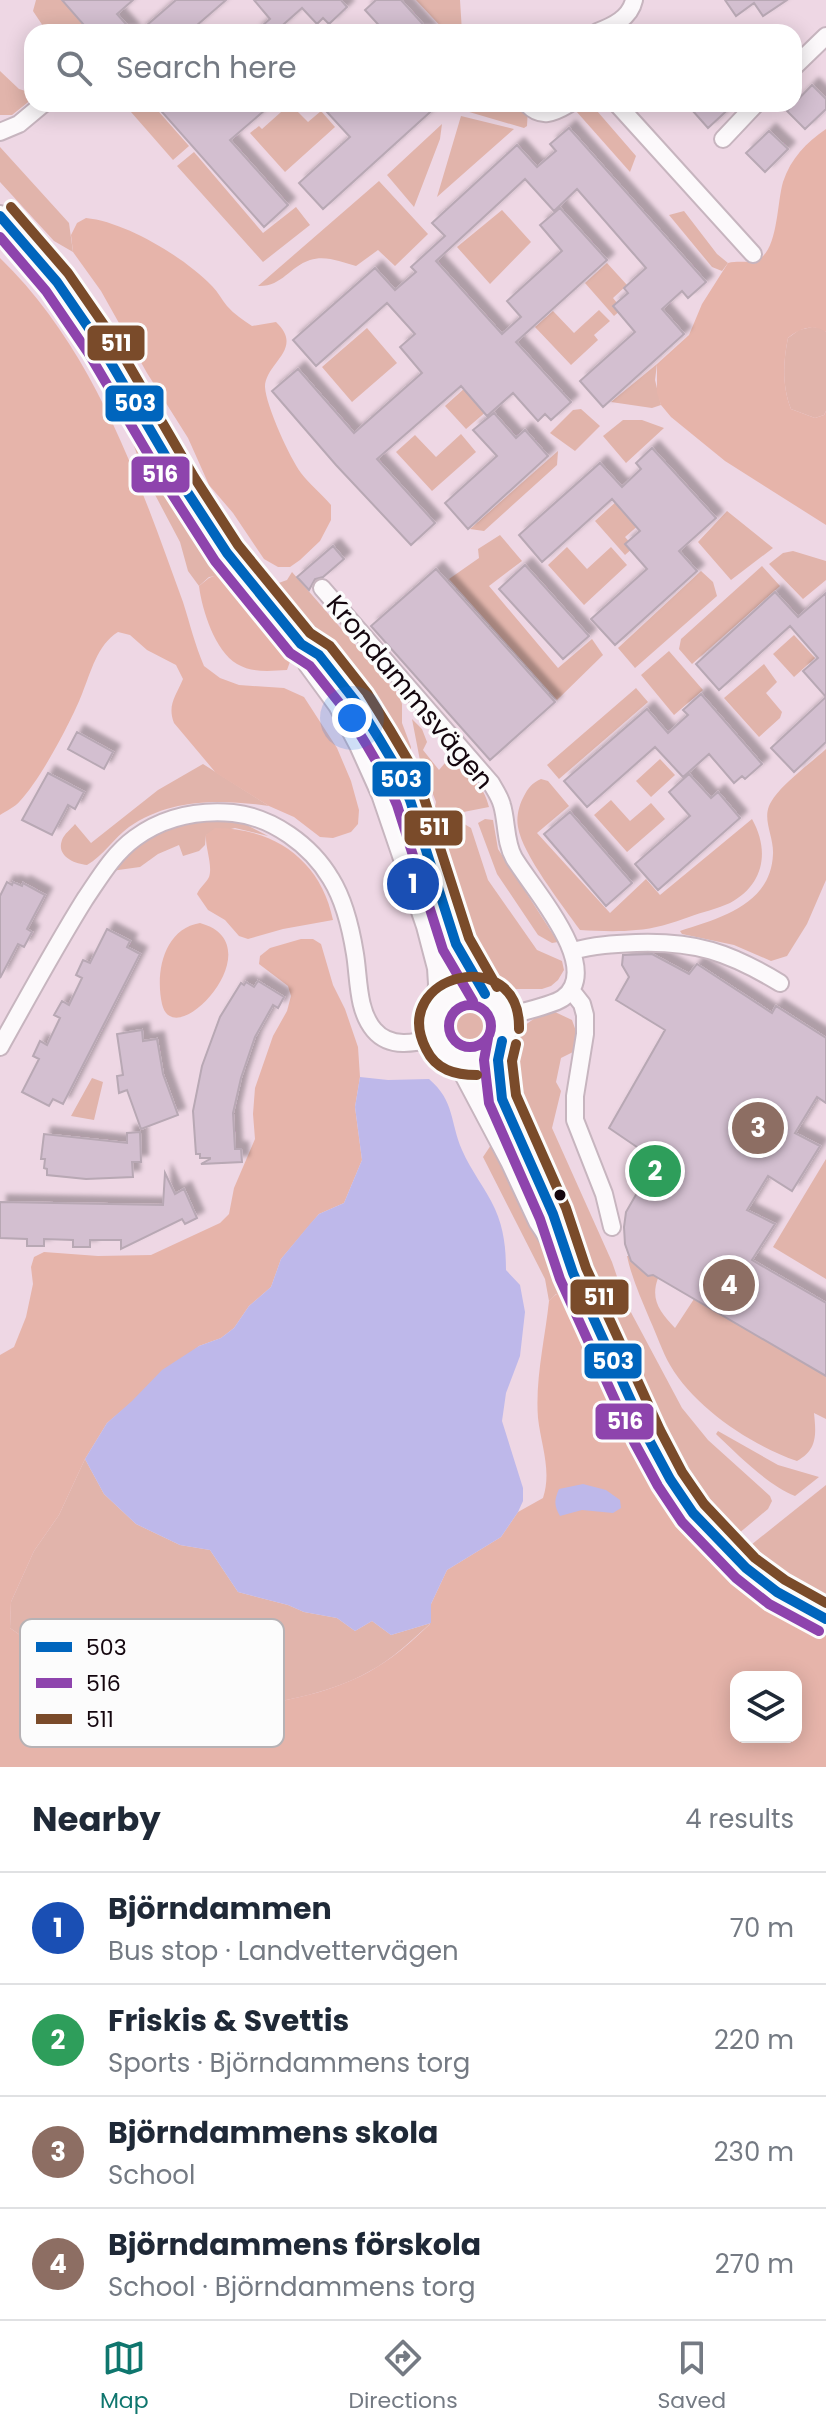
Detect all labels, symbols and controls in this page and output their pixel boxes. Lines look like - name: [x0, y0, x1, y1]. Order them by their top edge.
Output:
- search box: [24, 24, 802, 112]
- icon: search: [52, 46, 96, 90]
- text: Search here: [116, 46, 297, 89]
- line badge: 511: [86, 324, 146, 362]
- text: 511: [101, 328, 131, 359]
- line badge: 503: [104, 384, 165, 423]
- text: 503: [114, 388, 156, 419]
- line badge: 516: [130, 455, 191, 494]
- text: 516: [142, 459, 178, 490]
- street label: Krondammsvägen: [318, 587, 502, 797]
- your location: [332, 698, 372, 738]
- line badge: 503: [371, 760, 432, 798]
- text: 503: [380, 764, 422, 795]
- line badge: 511: [403, 809, 464, 847]
- text: 511: [419, 812, 449, 843]
- pin: 1: [387, 854, 439, 914]
- pin: 3: [732, 1098, 784, 1158]
- pin: 2: [629, 1141, 681, 1201]
- unlabelled marker: [552, 1187, 568, 1203]
- pin: 4: [703, 1255, 755, 1315]
- line badge: 511: [569, 1278, 630, 1316]
- text: 511: [584, 1282, 614, 1313]
- line badge: 503: [583, 1342, 643, 1380]
- text: 503: [592, 1346, 634, 1377]
- line badge: 516: [594, 1402, 655, 1441]
- text: 516: [607, 1406, 643, 1437]
- legend: [20, 1619, 284, 1747]
- text: 503: [86, 1632, 127, 1663]
- text: 516: [86, 1668, 121, 1699]
- map controls: [730, 1671, 802, 1743]
- button: layers: [730, 1671, 802, 1743]
- text: 511: [86, 1704, 114, 1735]
- text: Nearby: [32, 1795, 161, 1843]
- text: 4 results: [685, 1801, 794, 1837]
- text: Björndammen: [108, 1887, 332, 1930]
- text: 1: [53, 1910, 63, 1946]
- text: 70 m: [730, 1910, 794, 1946]
- text: Bus stop · Landvettervägen: [108, 1933, 459, 1969]
- text: Friskis & Svettis: [108, 1999, 349, 2042]
- text: 2: [51, 2022, 65, 2058]
- text: 220 m: [714, 2022, 794, 2058]
- text: Sports · Björndammens torg: [108, 2045, 470, 2081]
- text: Björndammens skola: [108, 2111, 438, 2154]
- text: 3: [50, 2134, 66, 2170]
- text: 230 m: [714, 2134, 794, 2170]
- text: School: [108, 2157, 195, 2193]
- text: Björndammens förskola: [108, 2223, 481, 2266]
- text: 4: [49, 2246, 67, 2282]
- text: 270 m: [715, 2246, 794, 2282]
- text: School · Björndammens torg: [108, 2269, 475, 2305]
- tab: Map: [100, 2336, 149, 2417]
- tab: Directions: [348, 2336, 458, 2417]
- tab: Saved: [657, 2336, 726, 2417]

